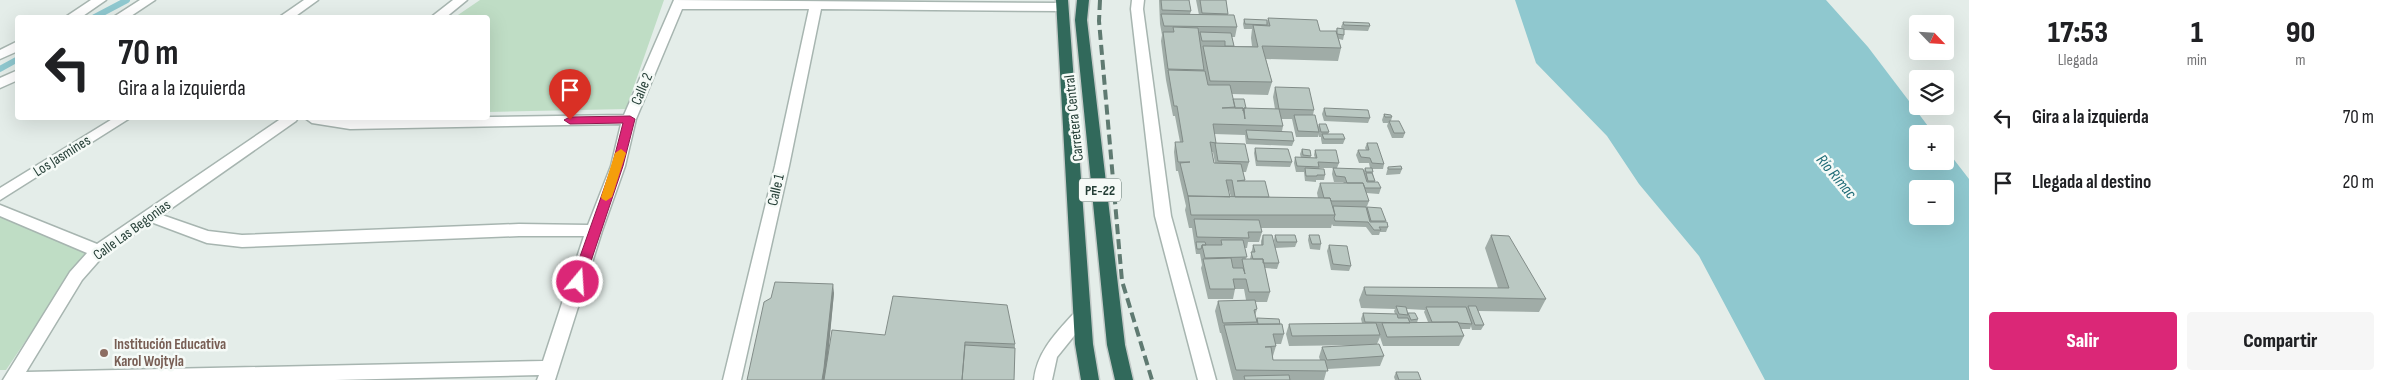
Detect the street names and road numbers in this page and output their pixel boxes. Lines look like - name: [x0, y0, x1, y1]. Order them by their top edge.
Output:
- street label: Calle 2: [627, 70, 657, 108]
- street label: Carretera Central: [1060, 74, 1088, 162]
- street label: Los Jasmines: [30, 131, 94, 181]
- street label: Calle 1: [763, 172, 789, 208]
- road number: PE-22: [1079, 178, 1121, 202]
- street label: Calle Las Begonias: [90, 196, 174, 264]

